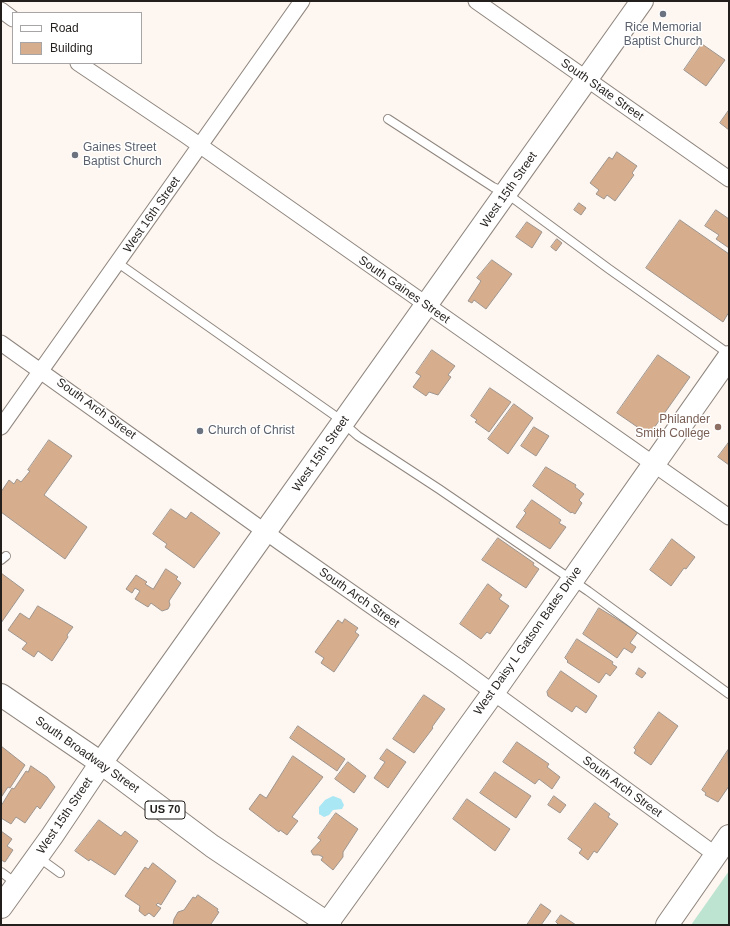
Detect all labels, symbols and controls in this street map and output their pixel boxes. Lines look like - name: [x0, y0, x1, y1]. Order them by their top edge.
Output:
- marker: Rice Memorial Baptist Church: [658, 9, 668, 19]
- legend: [12, 12, 142, 64]
- text: Road: [50, 21, 79, 35]
- place label: Rice Memorial Baptist Church: [624, 21, 702, 49]
- text: Building: [50, 41, 93, 55]
- street label: South State Street: [558, 56, 646, 124]
- place label: Gaines Street Baptist Church: [83, 141, 162, 169]
- street label: West 15th Street: [478, 149, 540, 231]
- marker: Gaines Street Baptist Church: [70, 150, 80, 160]
- street label: West 16th Street: [121, 174, 183, 256]
- street label: South Gaines Street: [356, 253, 452, 327]
- street label: South Arch Street: [53, 375, 139, 443]
- street label: West 15th Street: [290, 413, 352, 495]
- place label: Philander Smith College: [635, 413, 710, 441]
- marker: Philander Smith College: [713, 422, 723, 432]
- place label: Church of Christ: [208, 424, 295, 438]
- marker: Church of Christ: [195, 426, 205, 436]
- street label: West Daisy L Gatson Bates Drive: [471, 564, 585, 718]
- street label: South Arch Street: [316, 565, 402, 631]
- street label: South Broadway Street: [32, 714, 142, 796]
- street label: South Arch Street: [579, 753, 665, 821]
- street label: West 15th Street: [34, 775, 96, 857]
- road number: US 70: [145, 801, 185, 819]

